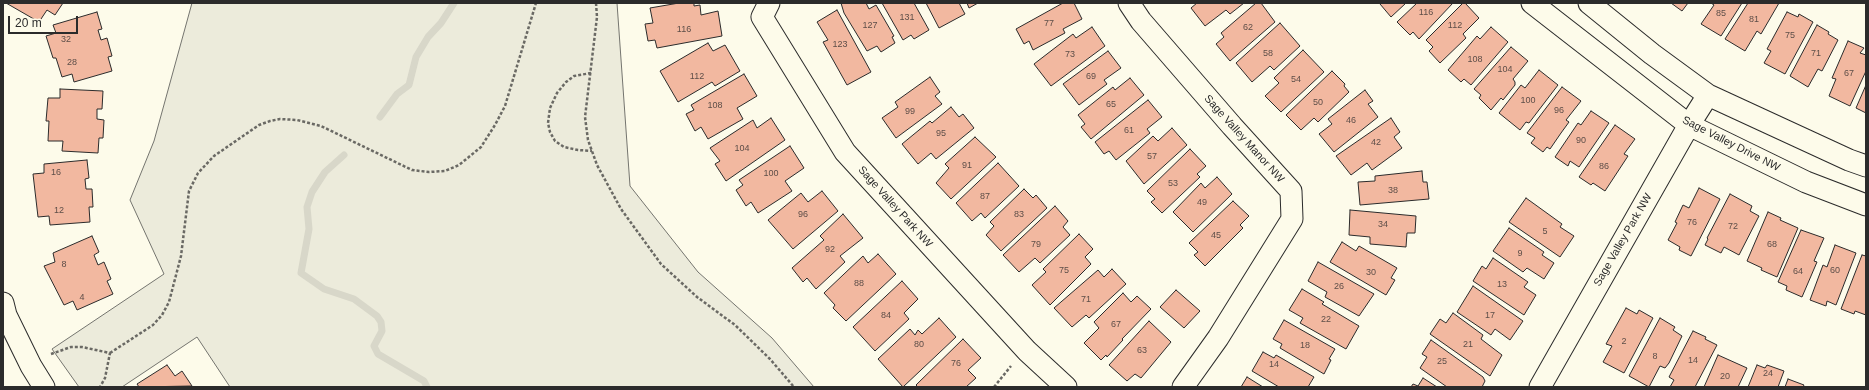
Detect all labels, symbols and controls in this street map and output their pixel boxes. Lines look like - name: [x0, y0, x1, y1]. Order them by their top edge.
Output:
- scale bar: [10, 8, 80, 34]
- house number: 116: [1419, 8, 1433, 18]
- house number: 85: [1716, 9, 1726, 19]
- house number: 131: [899, 13, 915, 23]
- house number: 81: [1749, 15, 1759, 25]
- text: 20 m: [15, 16, 42, 30]
- house number: 77: [1044, 19, 1054, 29]
- house number: 127: [862, 21, 878, 31]
- house number: 112: [1448, 21, 1462, 31]
- house number: 62: [1243, 23, 1253, 33]
- house number: 116: [677, 25, 691, 35]
- house number: 75: [1785, 31, 1795, 41]
- house number: 32: [61, 35, 71, 45]
- house number: 123: [832, 40, 848, 50]
- house number: 58: [1263, 49, 1273, 59]
- house number: 71: [1811, 49, 1821, 59]
- house number: 73: [1065, 50, 1075, 60]
- house number: 108: [1467, 55, 1483, 65]
- house number: 28: [67, 58, 77, 68]
- house number: 104: [1497, 65, 1513, 75]
- house number: 67: [1844, 69, 1854, 79]
- house number: 112: [690, 72, 704, 82]
- house number: 69: [1086, 72, 1096, 82]
- house number: 54: [1291, 75, 1301, 85]
- street label: Sage Valley Manor NW: [1201, 92, 1287, 186]
- house number: 100: [1520, 96, 1536, 106]
- house number: 50: [1313, 98, 1323, 108]
- house number: 65: [1106, 100, 1116, 110]
- house number: 108: [707, 101, 723, 111]
- house number: 96: [1554, 106, 1564, 116]
- house number: 99: [905, 107, 915, 117]
- street label: Sage Valley Drive NW: [1680, 114, 1782, 174]
- house number: 46: [1346, 116, 1356, 126]
- house number: 61: [1124, 126, 1134, 136]
- house number: 95: [936, 129, 946, 139]
- house number: 90: [1576, 136, 1586, 146]
- house number: 42: [1371, 138, 1381, 148]
- house number: 104: [734, 144, 750, 154]
- house number: 57: [1147, 152, 1157, 162]
- house number: 91: [962, 161, 972, 171]
- house number: 86: [1599, 162, 1609, 172]
- street label: Sage Valley Park NW: [855, 164, 935, 250]
- house number: 16: [51, 168, 61, 178]
- house number: 100: [763, 169, 779, 179]
- house number: 53: [1168, 179, 1178, 189]
- house number: 38: [1388, 186, 1398, 196]
- street label: Sage Valley Park NW: [1591, 191, 1655, 289]
- house number: 87: [980, 192, 990, 202]
- house number: 49: [1197, 198, 1207, 208]
- house number: 12: [54, 206, 64, 216]
- house number: 96: [798, 210, 808, 220]
- house number: 83: [1014, 210, 1024, 220]
- house number: 76: [1687, 218, 1697, 228]
- house number: 34: [1378, 220, 1388, 230]
- house number: 72: [1728, 222, 1738, 232]
- house number: 5: [1542, 227, 1548, 237]
- house number: 45: [1211, 231, 1221, 241]
- house number: 79: [1031, 240, 1041, 250]
- house number: 68: [1767, 240, 1777, 250]
- house number: 92: [825, 245, 835, 255]
- house number: 9: [1517, 249, 1523, 259]
- house number: 8: [61, 260, 67, 270]
- house number: 75: [1059, 266, 1069, 276]
- house number: 60: [1830, 266, 1840, 276]
- house number: 64: [1793, 267, 1803, 277]
- house number: 30: [1366, 268, 1376, 278]
- house number: 88: [854, 279, 864, 289]
- house number: 13: [1497, 280, 1507, 290]
- house number: 26: [1334, 282, 1344, 292]
- house number: 4: [79, 293, 85, 303]
- house number: 71: [1081, 295, 1091, 305]
- house number: 84: [881, 311, 891, 321]
- house number: 17: [1485, 311, 1495, 321]
- house number: 22: [1321, 315, 1331, 325]
- house number: 67: [1111, 320, 1121, 330]
- house number: 2: [1621, 337, 1627, 347]
- house number: 80: [914, 340, 924, 350]
- house number: 21: [1463, 340, 1473, 350]
- house number: 18: [1300, 341, 1310, 351]
- house number: 63: [1137, 346, 1147, 356]
- house number: 8: [1652, 352, 1658, 362]
- house number: 14: [1688, 356, 1698, 366]
- house number: 25: [1437, 357, 1447, 367]
- house number: 76: [951, 359, 961, 369]
- house number: 14: [1269, 360, 1279, 370]
- house number: 24: [1763, 369, 1773, 379]
- house number: 20: [1720, 372, 1730, 382]

